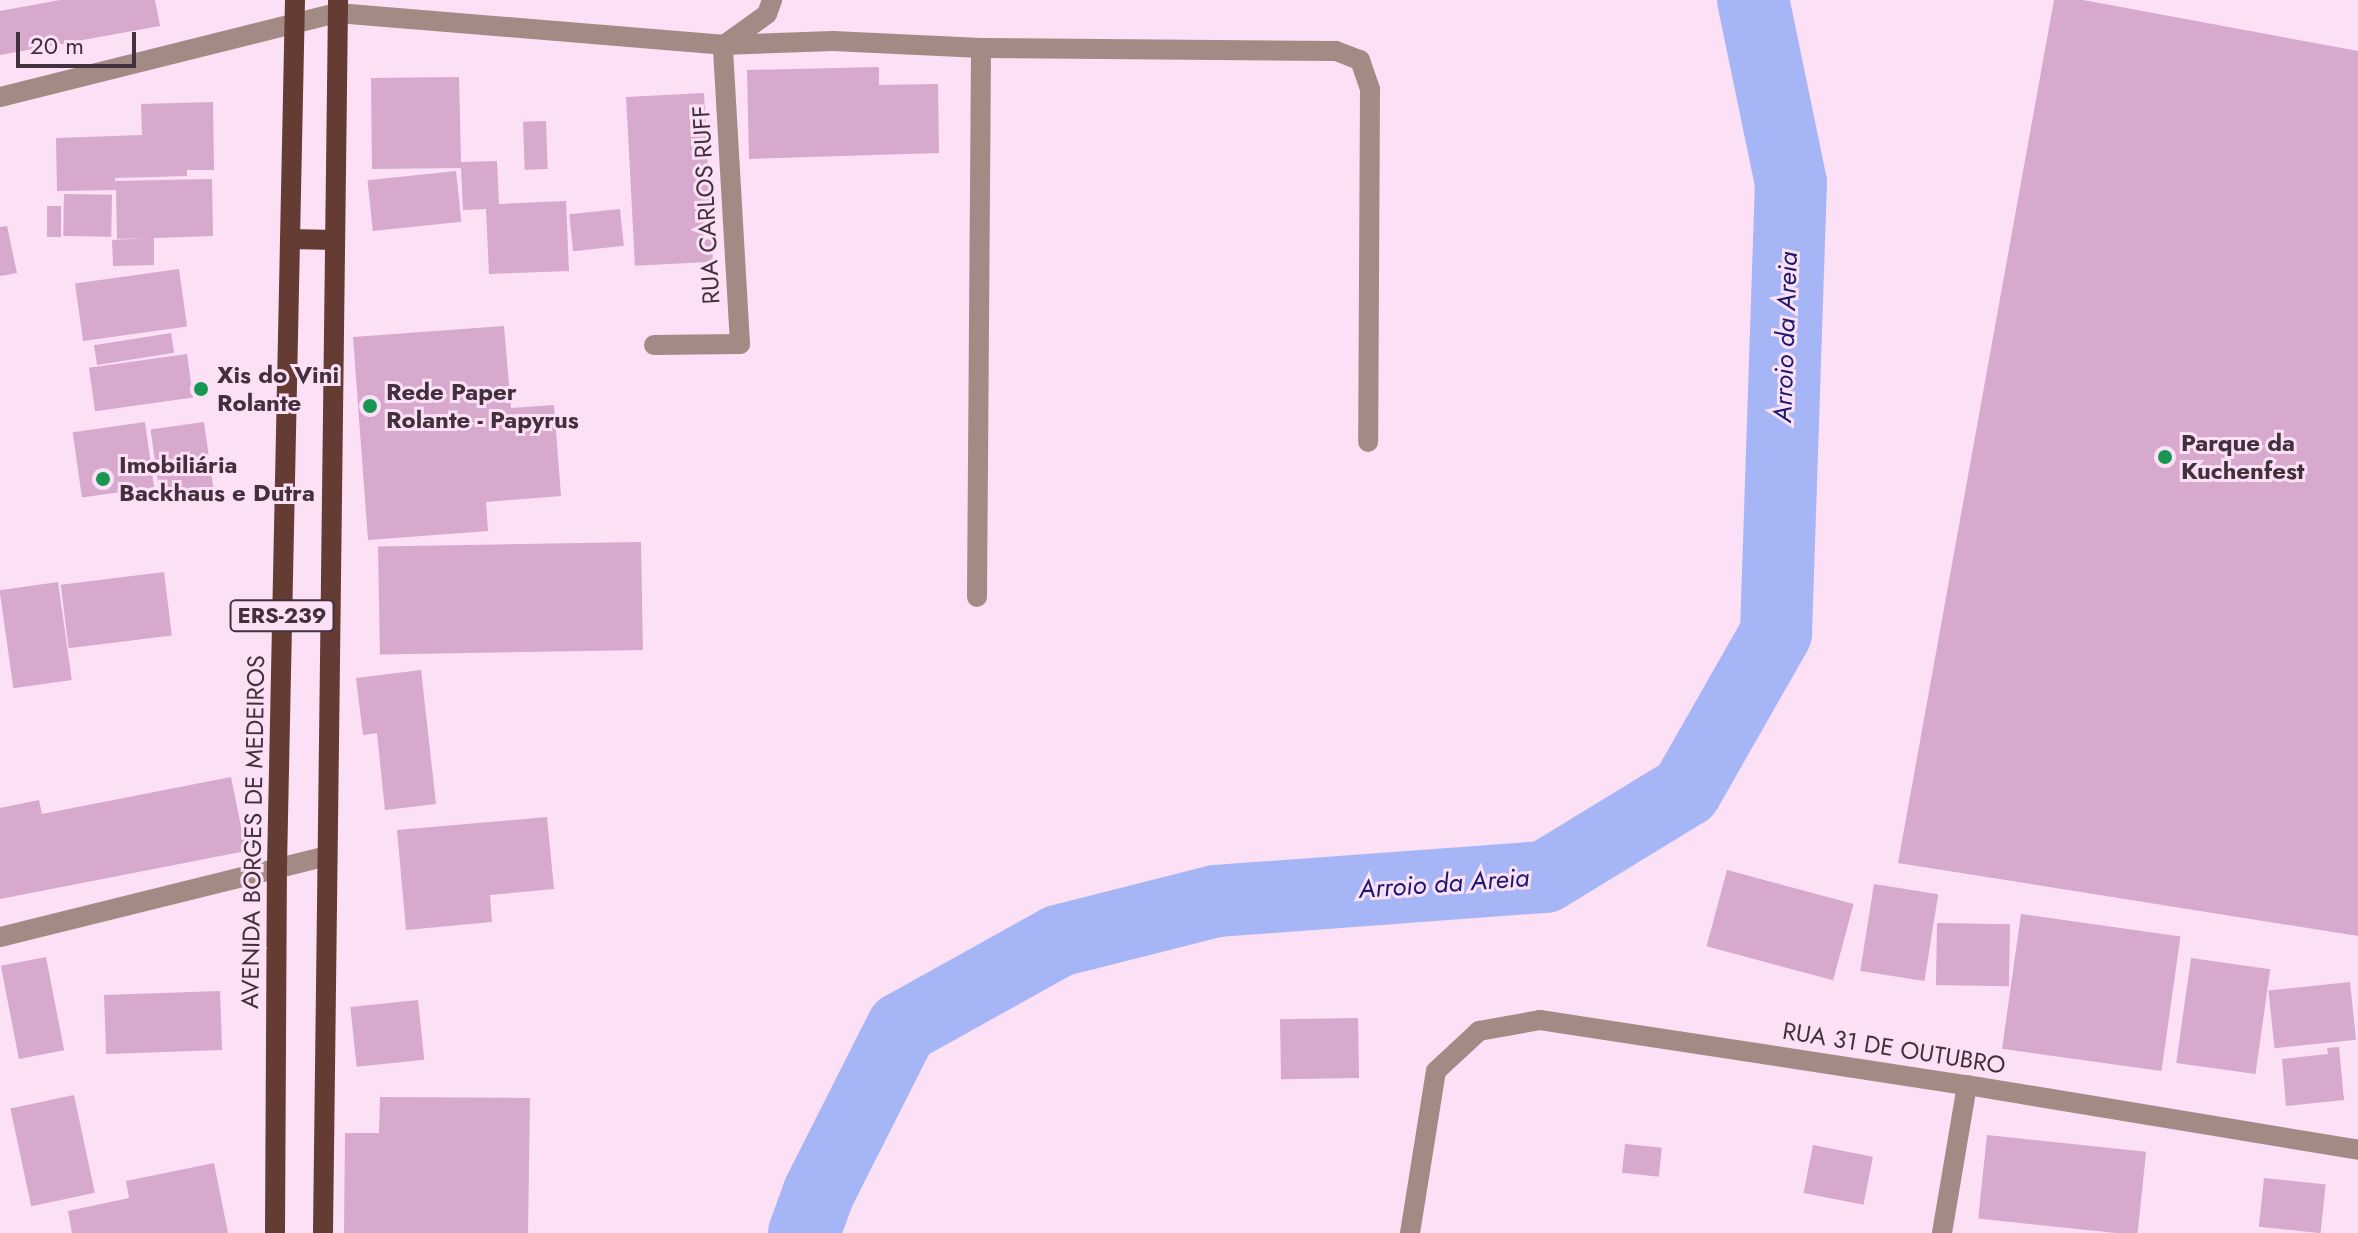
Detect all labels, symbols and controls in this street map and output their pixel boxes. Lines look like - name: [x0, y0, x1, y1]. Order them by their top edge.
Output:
- scale bar: [20, 16, 140, 66]
- text: 20 m: [30, 28, 84, 63]
- street label: RUA CARLOS RUFF: [686, 105, 726, 305]
- water label: Arroio da Areia: [1767, 251, 1805, 423]
- place label: Xis do Vini Rolante: [217, 361, 339, 417]
- place label: Rede Paper Rolante - Papyrus: [386, 378, 579, 434]
- marker: Xis do Vini Rolante: [192, 380, 210, 398]
- marker: Rede Paper Rolante - Papyrus: [361, 397, 379, 415]
- place label: Parque da Kuchenfest: [2181, 429, 2305, 485]
- marker: Parque da Kuchenfest: [2156, 448, 2174, 466]
- place label: Imobiliária Backhaus e Dutra: [119, 451, 315, 507]
- marker: Imobiliária Backhaus e Dutra: [94, 470, 112, 488]
- road number: ERS-239: [228, 598, 336, 634]
- street label: AVENIDA BORGES DE MEDEIROS: [236, 655, 270, 1009]
- water label: Arroio da Areia: [1358, 862, 1530, 906]
- street label: RUA 31 DE OUTUBRO: [1780, 1016, 2008, 1080]

